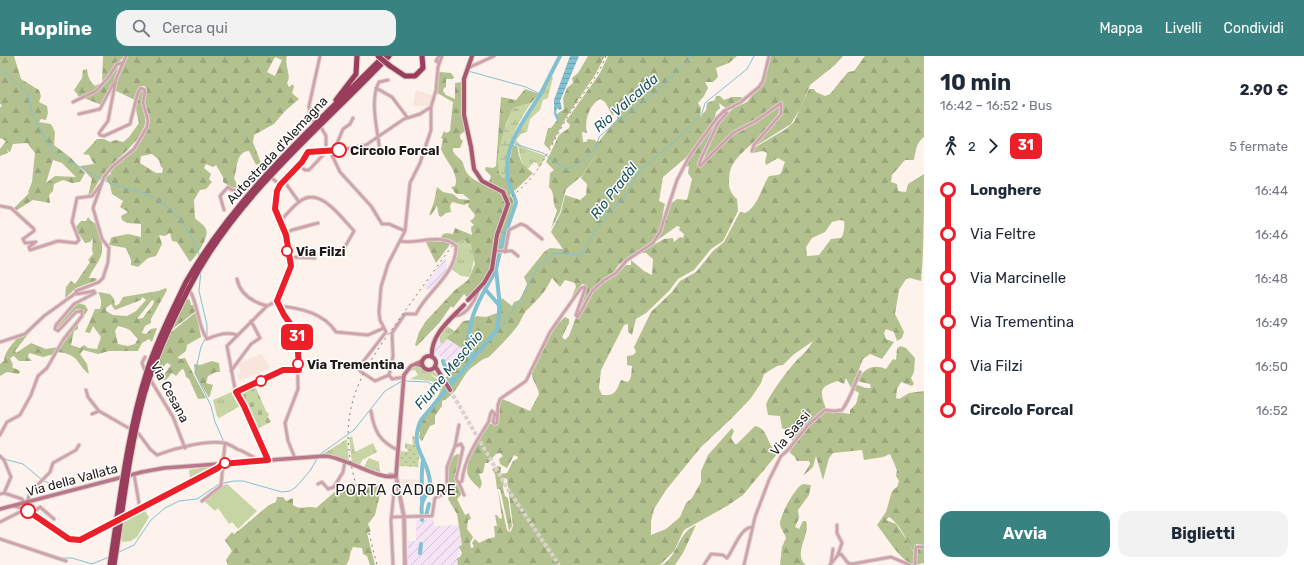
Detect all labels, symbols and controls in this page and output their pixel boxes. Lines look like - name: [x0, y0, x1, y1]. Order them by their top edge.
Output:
- search box: [116, 10, 396, 46]
- text: Hopline: [20, 17, 92, 40]
- icon: search: [130, 17, 152, 39]
- text: Cerca qui: [162, 19, 228, 37]
- text: Mappa: [1099, 20, 1143, 37]
- text: Livelli: [1165, 20, 1202, 37]
- text: Condividi: [1224, 20, 1284, 37]
- text: 10 min: [940, 69, 1011, 96]
- water label: Rio Valcalda: [590, 70, 662, 136]
- text: 2.90 €: [1240, 81, 1288, 99]
- street label: Autostrada d'Alemagna: [223, 93, 331, 207]
- text: 16:42 – 16:52 · Bus: [940, 98, 1052, 113]
- icon: walk: [940, 135, 962, 157]
- icon: forward: [982, 135, 1004, 157]
- text: 31: [1018, 137, 1034, 154]
- text: 2: [968, 139, 976, 154]
- text: 5 fermate: [1229, 139, 1288, 154]
- marker: Circolo Forcal: [331, 142, 347, 158]
- place label: Circolo Forcal: [350, 143, 440, 158]
- water label: Rio Pradàl: [587, 159, 642, 222]
- text: Longhere: [970, 181, 1042, 199]
- text: 16:44: [1255, 183, 1288, 198]
- text: Via Feltre: [970, 225, 1036, 243]
- text: 16:46: [1255, 227, 1288, 242]
- place label: Via Filzi: [296, 244, 345, 259]
- marker: Via Filzi: [281, 245, 293, 257]
- text: Via Marcinelle: [970, 269, 1066, 287]
- text: 16:48: [1255, 271, 1288, 286]
- text: Via Trementina: [970, 313, 1074, 331]
- text: 16:49: [1256, 315, 1288, 330]
- line badge: 31: [279, 324, 315, 350]
- water label: Fiume Meschio: [411, 327, 487, 413]
- text: 31: [289, 328, 305, 345]
- place label: Via Trementina: [307, 357, 405, 372]
- text: Via Filzi: [970, 357, 1023, 375]
- marker: Via Trementina: [292, 358, 304, 370]
- street label: Via Cesana: [148, 359, 192, 425]
- text: 16:50: [1255, 359, 1288, 374]
- unlabelled marker: [255, 375, 267, 387]
- text: Circolo Forcal: [970, 401, 1073, 419]
- text: 16:52: [1256, 403, 1288, 418]
- street label: Via Sassi: [767, 408, 813, 458]
- unlabelled marker: [219, 457, 231, 469]
- street label: Via della Vallata: [25, 461, 119, 499]
- district label: PORTA CADORE: [335, 481, 457, 499]
- unlabelled marker: [20, 503, 36, 519]
- button: Avvia: [940, 511, 1110, 557]
- button: Biglietti: [1118, 511, 1288, 557]

